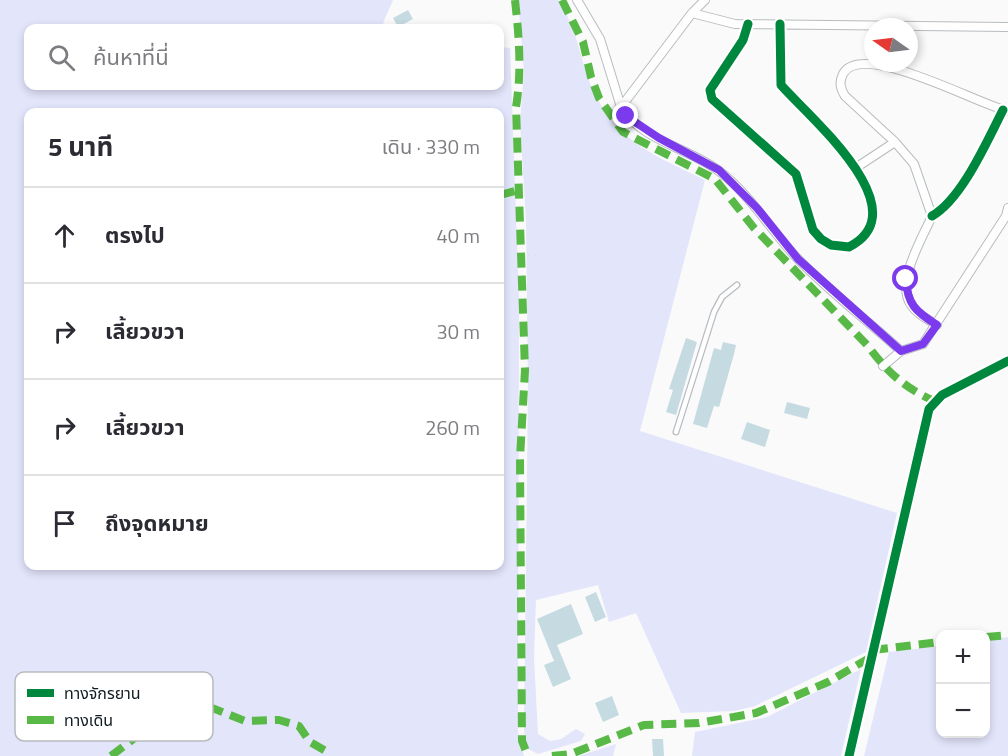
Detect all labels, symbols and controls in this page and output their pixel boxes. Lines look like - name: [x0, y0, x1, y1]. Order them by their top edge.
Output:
- north arrow: [864, 18, 918, 72]
- search box: [24, 24, 504, 90]
- text: ค้นหาที่นี่: [93, 40, 169, 74]
- icon: search: [45, 41, 78, 74]
- route end: [612, 102, 638, 128]
- text: 5 นาที: [48, 127, 113, 166]
- text: เดิน · 330 m: [382, 131, 480, 162]
- text: ตรงไป: [105, 218, 165, 252]
- icon: ahead: [48, 219, 81, 252]
- text: 40 m: [436, 220, 480, 251]
- route start: [892, 265, 918, 291]
- text: เลี้ยวขวา: [105, 314, 185, 348]
- icon: right: [48, 315, 81, 348]
- text: 30 m: [436, 316, 480, 347]
- text: เลี้ยวขวา: [105, 410, 185, 444]
- icon: right: [48, 411, 81, 444]
- text: 260 m: [425, 412, 480, 443]
- text: ถึงจุดหมาย: [105, 506, 209, 540]
- icon: arrive: [48, 507, 81, 540]
- map controls: [936, 630, 990, 738]
- button: +: [936, 630, 990, 684]
- legend: [15, 672, 213, 741]
- text: ทางจักรยาน: [64, 681, 141, 705]
- button: −: [936, 684, 990, 738]
- text: ทางเดิน: [64, 708, 113, 732]

